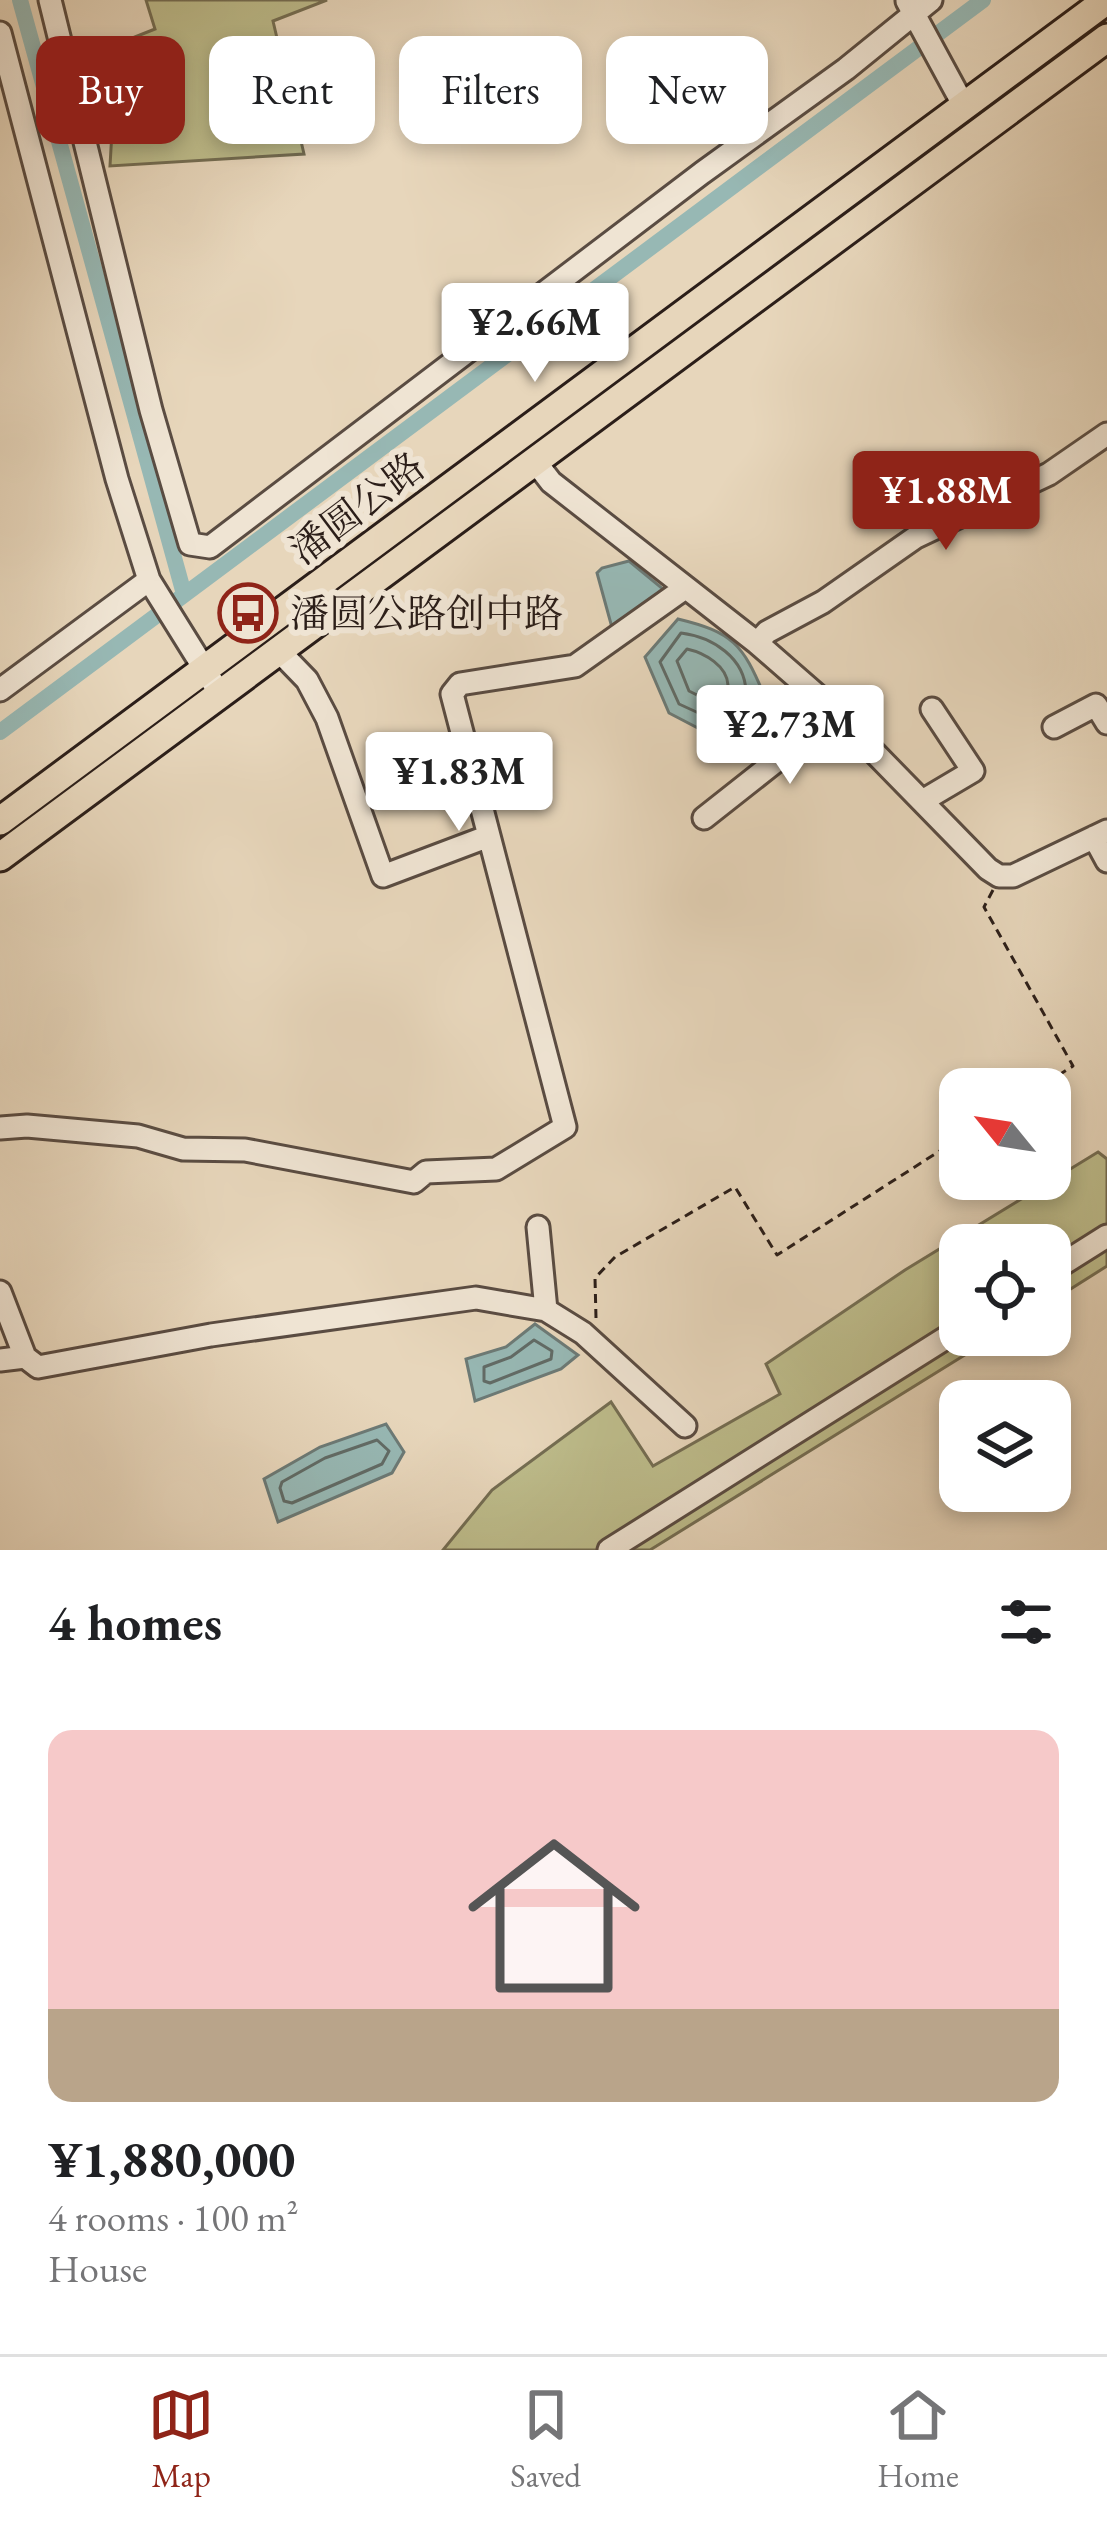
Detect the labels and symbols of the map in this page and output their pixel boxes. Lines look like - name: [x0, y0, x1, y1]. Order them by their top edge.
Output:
- pin: ¥2.66M: [437, 283, 633, 385]
- street label: 潘圆公路: [279, 441, 435, 575]
- pin: ¥1.88M: [848, 451, 1044, 553]
- bus stop icon: 潘圆公路创中路: [217, 582, 279, 644]
- place label: 潘圆公路创中路: [290, 588, 563, 639]
- pin: ¥2.73M: [692, 685, 888, 787]
- pin: ¥1.83M: [361, 732, 557, 834]
- north arrow: [939, 1068, 1071, 1200]

